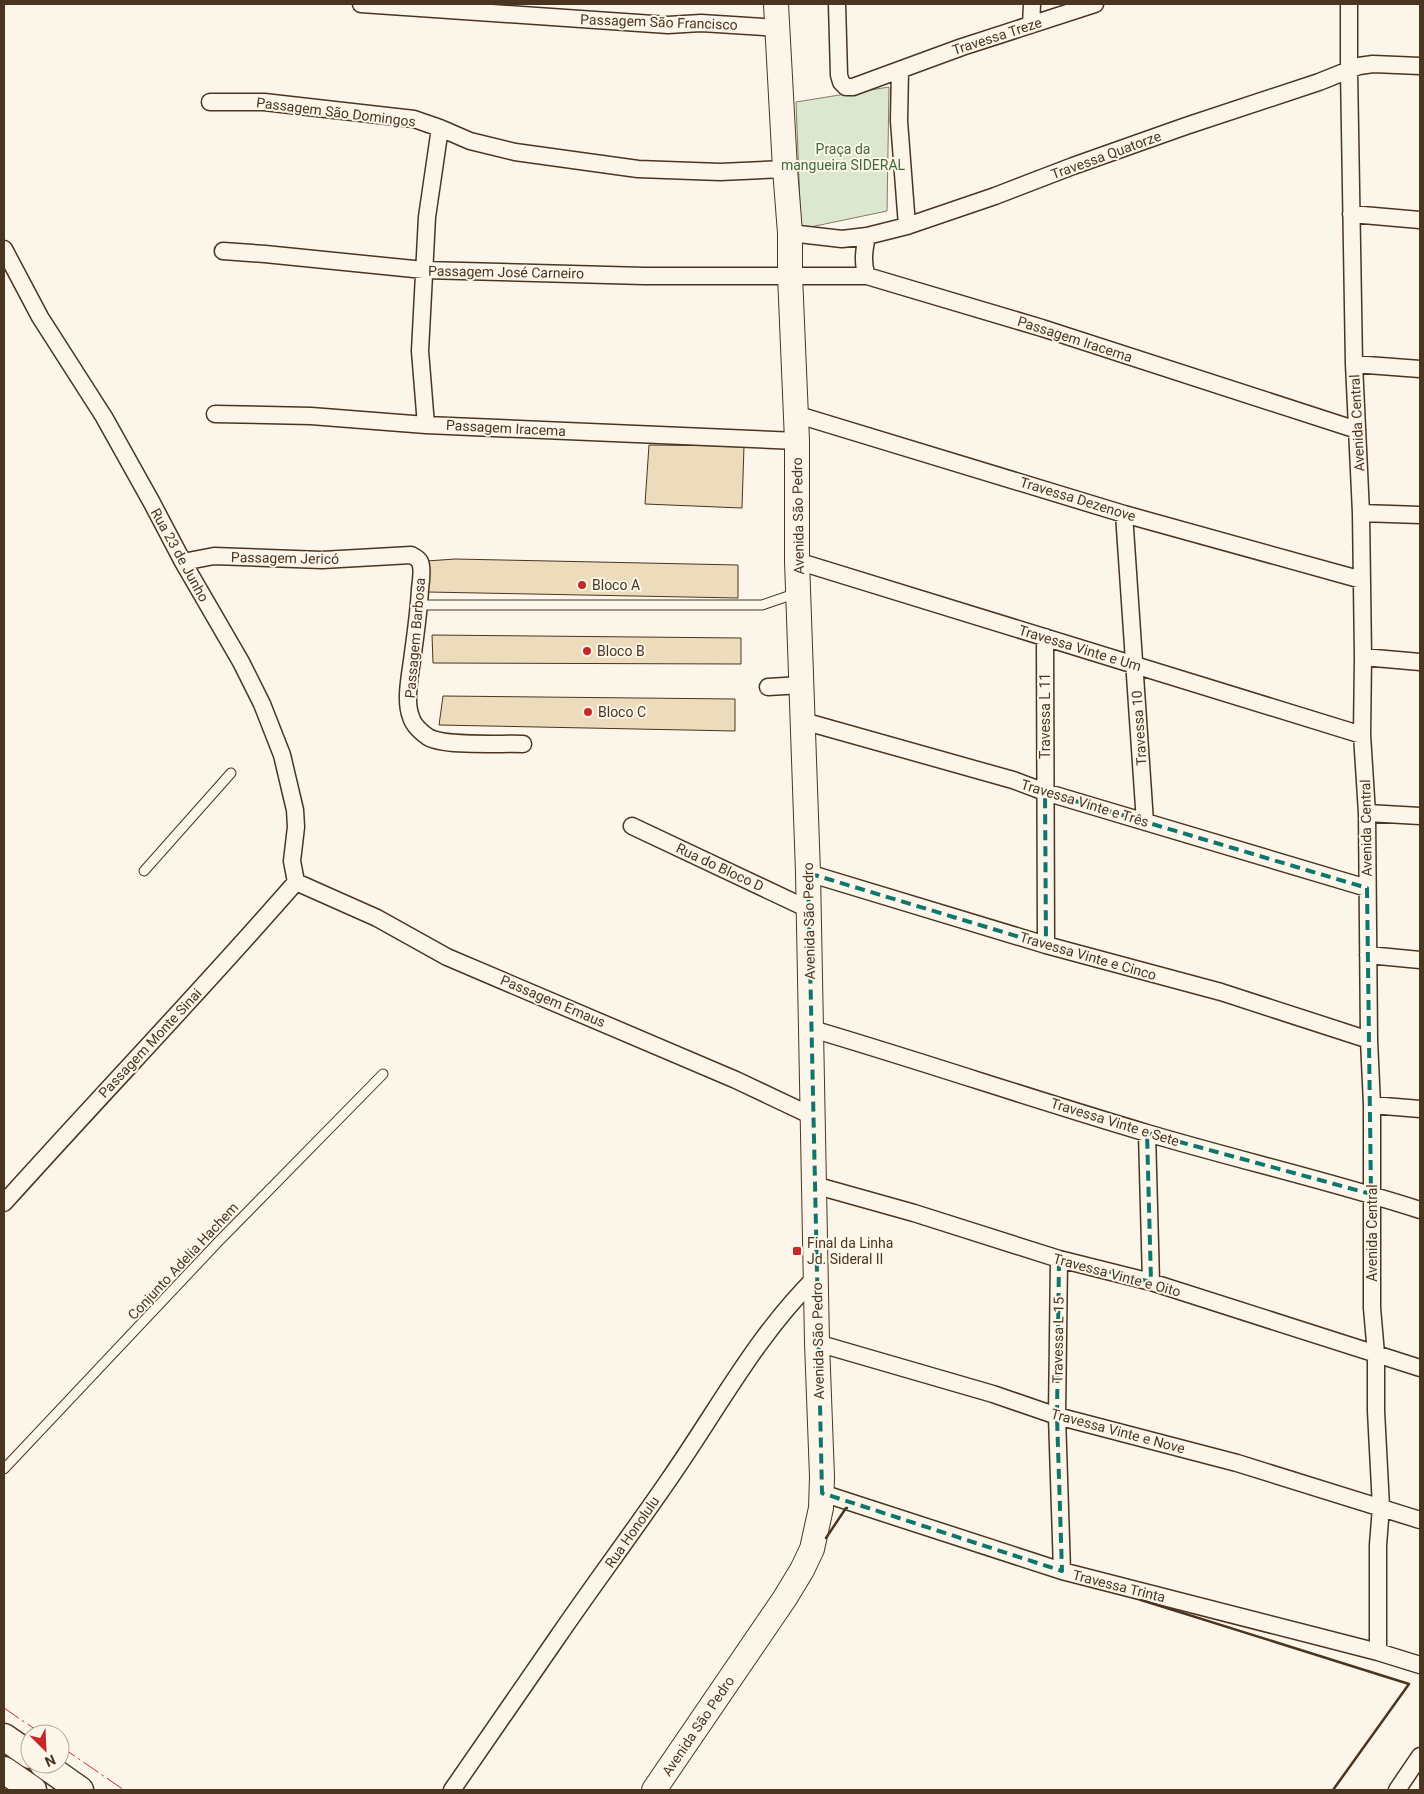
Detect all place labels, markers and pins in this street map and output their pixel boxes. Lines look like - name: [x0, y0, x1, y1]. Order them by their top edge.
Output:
- place label: Bloco A: [592, 577, 640, 593]
- marker: Bloco A: [576, 579, 588, 591]
- place label: Bloco B: [597, 643, 645, 659]
- marker: Bloco B: [581, 645, 593, 657]
- place label: Bloco C: [598, 704, 646, 720]
- marker: Bloco C: [582, 706, 594, 718]
- place label: Final da Linha Jd. Sideral II: [807, 1235, 893, 1267]
- marker: Final da Linha Jd. Sideral II: [791, 1245, 803, 1257]

